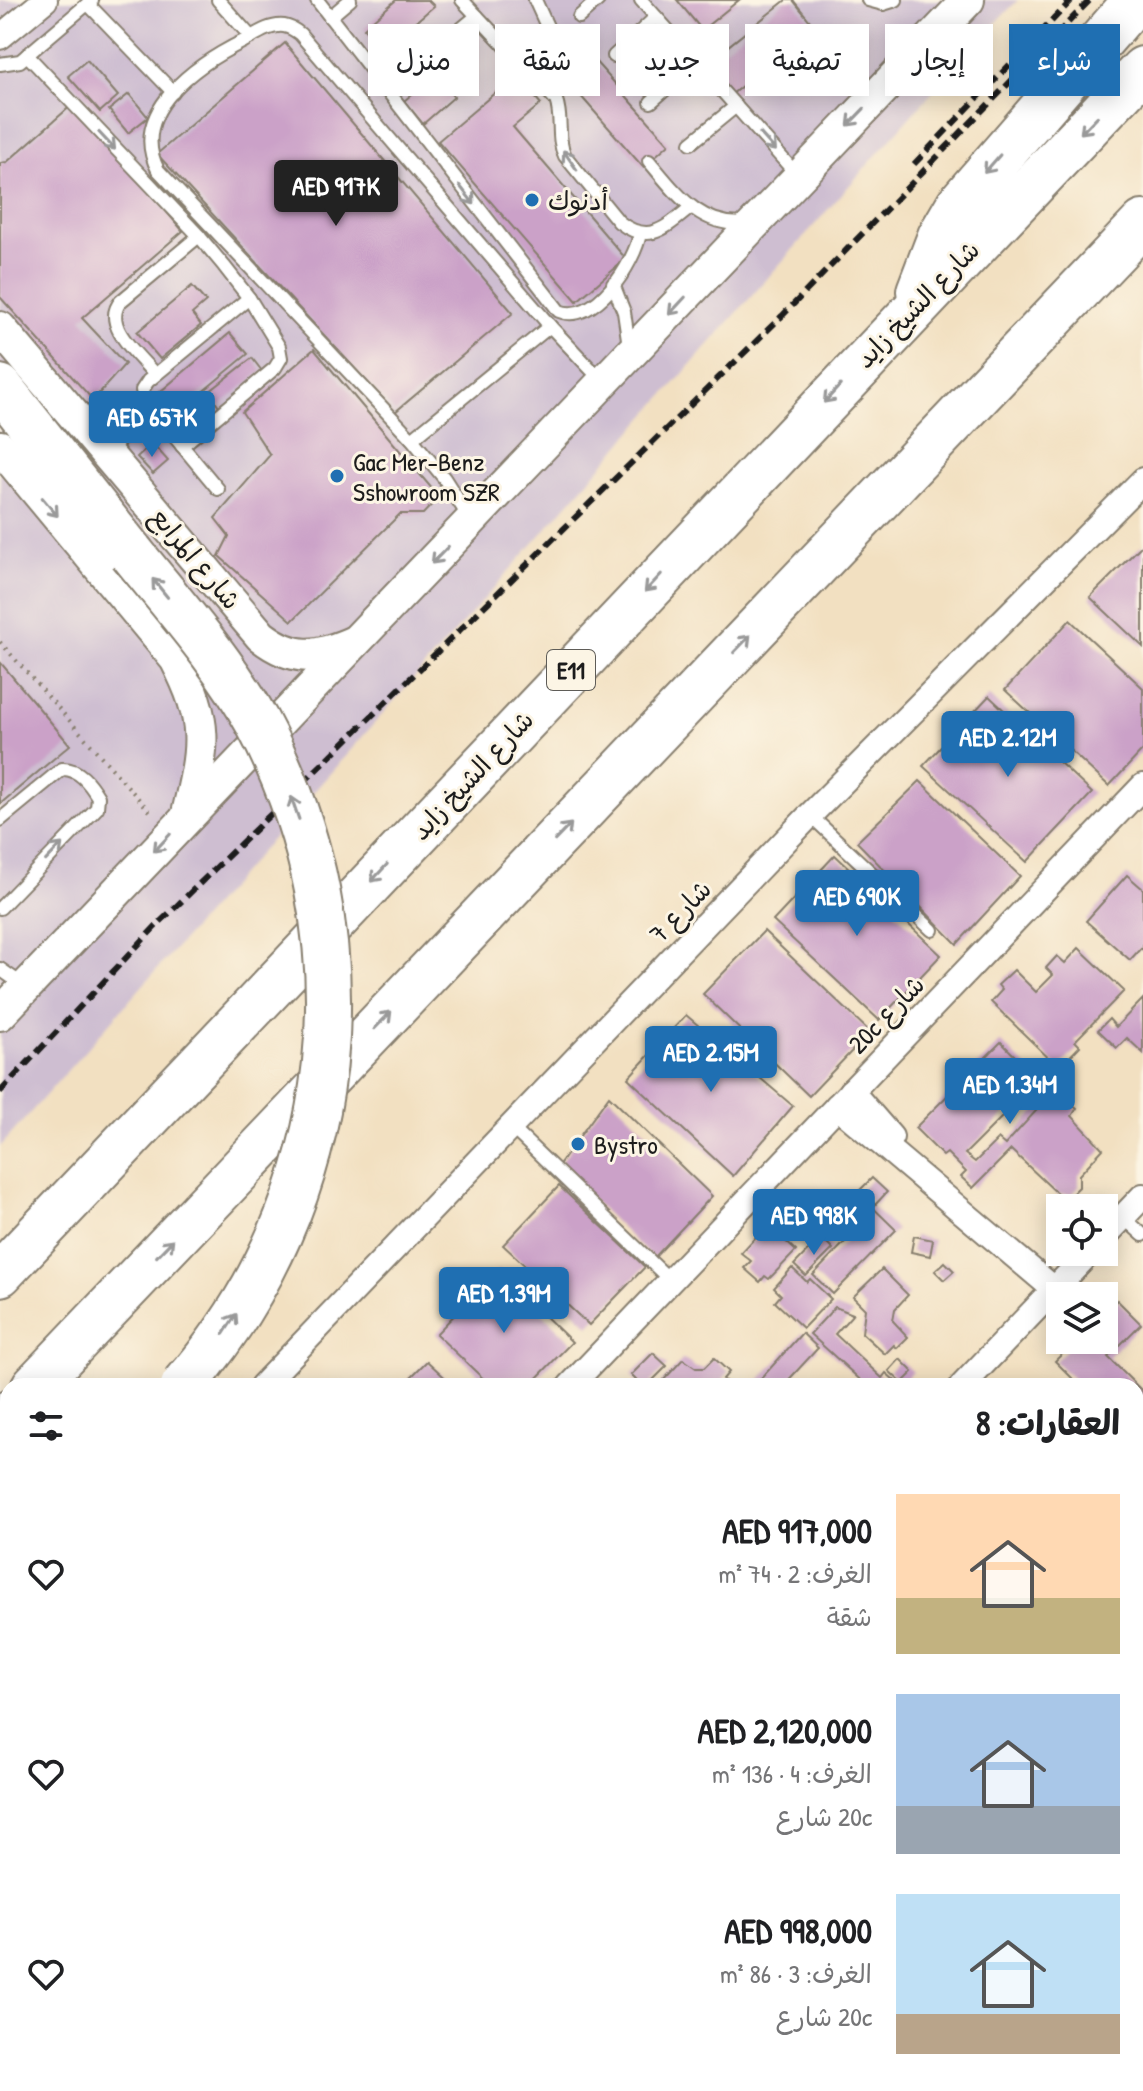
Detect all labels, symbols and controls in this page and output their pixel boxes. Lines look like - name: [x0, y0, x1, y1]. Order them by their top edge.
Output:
- chip: منزل: [368, 24, 479, 96]
- chip: شقة: [495, 24, 600, 96]
- chip: جديد: [616, 24, 729, 96]
- chip: تصفية: [745, 24, 869, 96]
- chip: إيجار: [885, 24, 993, 96]
- chip: شراء: [1009, 24, 1120, 96]
- one-way arrow: [847, 107, 866, 126]
- one-way arrow: [1080, 115, 1099, 134]
- one-way arrow: [98, 131, 117, 151]
- one-way arrow: [759, 131, 777, 151]
- one-way arrow: [561, 150, 578, 172]
- one-way arrow: [983, 153, 1001, 173]
- pin: AED 917K: [253, 160, 419, 228]
- text: AED 917K: [292, 168, 380, 203]
- place label: أدنوك: [548, 183, 609, 218]
- one-way arrow: [459, 184, 476, 205]
- marker: أدنوك: [523, 191, 541, 209]
- street label: شارع الشيخ زايد: [847, 232, 988, 376]
- one-way arrow: [668, 295, 687, 315]
- one-way arrow: [823, 384, 842, 403]
- pin: AED 657K: [69, 391, 235, 459]
- text: AED 657K: [107, 399, 197, 434]
- place label: Gac Mer-Benz Sshowroom SZR: [353, 444, 500, 509]
- marker: Gac Mer-Benz Sshowroom SZR: [328, 467, 346, 485]
- one-way arrow: [41, 496, 59, 517]
- street label: شارع المرابع: [141, 499, 249, 618]
- one-way arrow: [431, 545, 450, 564]
- one-way arrow: [644, 573, 663, 593]
- one-way arrow: [151, 578, 169, 599]
- one-way arrow: [733, 634, 751, 654]
- road number: E11: [547, 650, 595, 690]
- street label: شارع الشيخ زايد: [403, 703, 542, 848]
- pin: AED 2.12M: [916, 711, 1100, 779]
- text: AED 2.12M: [959, 719, 1057, 754]
- one-way arrow: [287, 796, 302, 821]
- one-way arrow: [553, 822, 572, 842]
- one-way arrow: [154, 832, 172, 852]
- one-way arrow: [44, 843, 63, 862]
- one-way arrow: [370, 863, 388, 883]
- pin: AED 690K: [774, 870, 940, 938]
- street label: شارع 7: [641, 872, 719, 951]
- text: AED 690K: [813, 878, 901, 913]
- street label: 20c شارع: [840, 967, 933, 1061]
- one-way arrow: [374, 1010, 393, 1030]
- pin: AED 2.15M: [619, 1026, 803, 1094]
- text: AED 2.15M: [663, 1034, 759, 1069]
- pin: AED 1.34M: [918, 1058, 1102, 1126]
- text: AED 1.34M: [963, 1066, 1057, 1101]
- place label: Bystro: [594, 1127, 658, 1162]
- marker: Bystro: [569, 1135, 587, 1153]
- pin: AED 998K: [731, 1189, 897, 1257]
- map controls: [1046, 1194, 1118, 1354]
- button: locate: [1046, 1194, 1118, 1266]
- text: AED 998K: [771, 1197, 857, 1232]
- one-way arrow: [156, 1239, 174, 1259]
- pin: AED 1.39M: [412, 1267, 596, 1335]
- text: AED 1.39M: [457, 1275, 551, 1310]
- button: layers: [1046, 1282, 1118, 1354]
- one-way arrow: [222, 1314, 239, 1336]
- text: العقارات: 8: [976, 1400, 1120, 1446]
- icon: filters: [24, 1404, 68, 1448]
- text: AED 917,000: [722, 1508, 872, 1554]
- icon: home: [960, 1526, 1056, 1622]
- icon: heart: [24, 1552, 68, 1596]
- text: الغرف: 2 · 74 m²: [718, 1556, 872, 1591]
- text: شقة: [827, 1599, 872, 1634]
- text: AED 2,120,000: [698, 1708, 872, 1754]
- icon: home: [960, 1726, 1056, 1822]
- icon: heart: [24, 1752, 68, 1796]
- text: الغرف: 4 · 136 m²: [712, 1756, 872, 1791]
- text: 20c شارع: [776, 1799, 872, 1834]
- text: AED 998,000: [724, 1908, 872, 1954]
- icon: home: [960, 1926, 1056, 2022]
- icon: heart: [24, 1952, 68, 1996]
- text: الغرف: 3 · 86 m²: [720, 1956, 872, 1991]
- text: 20c شارع: [776, 1999, 872, 2034]

